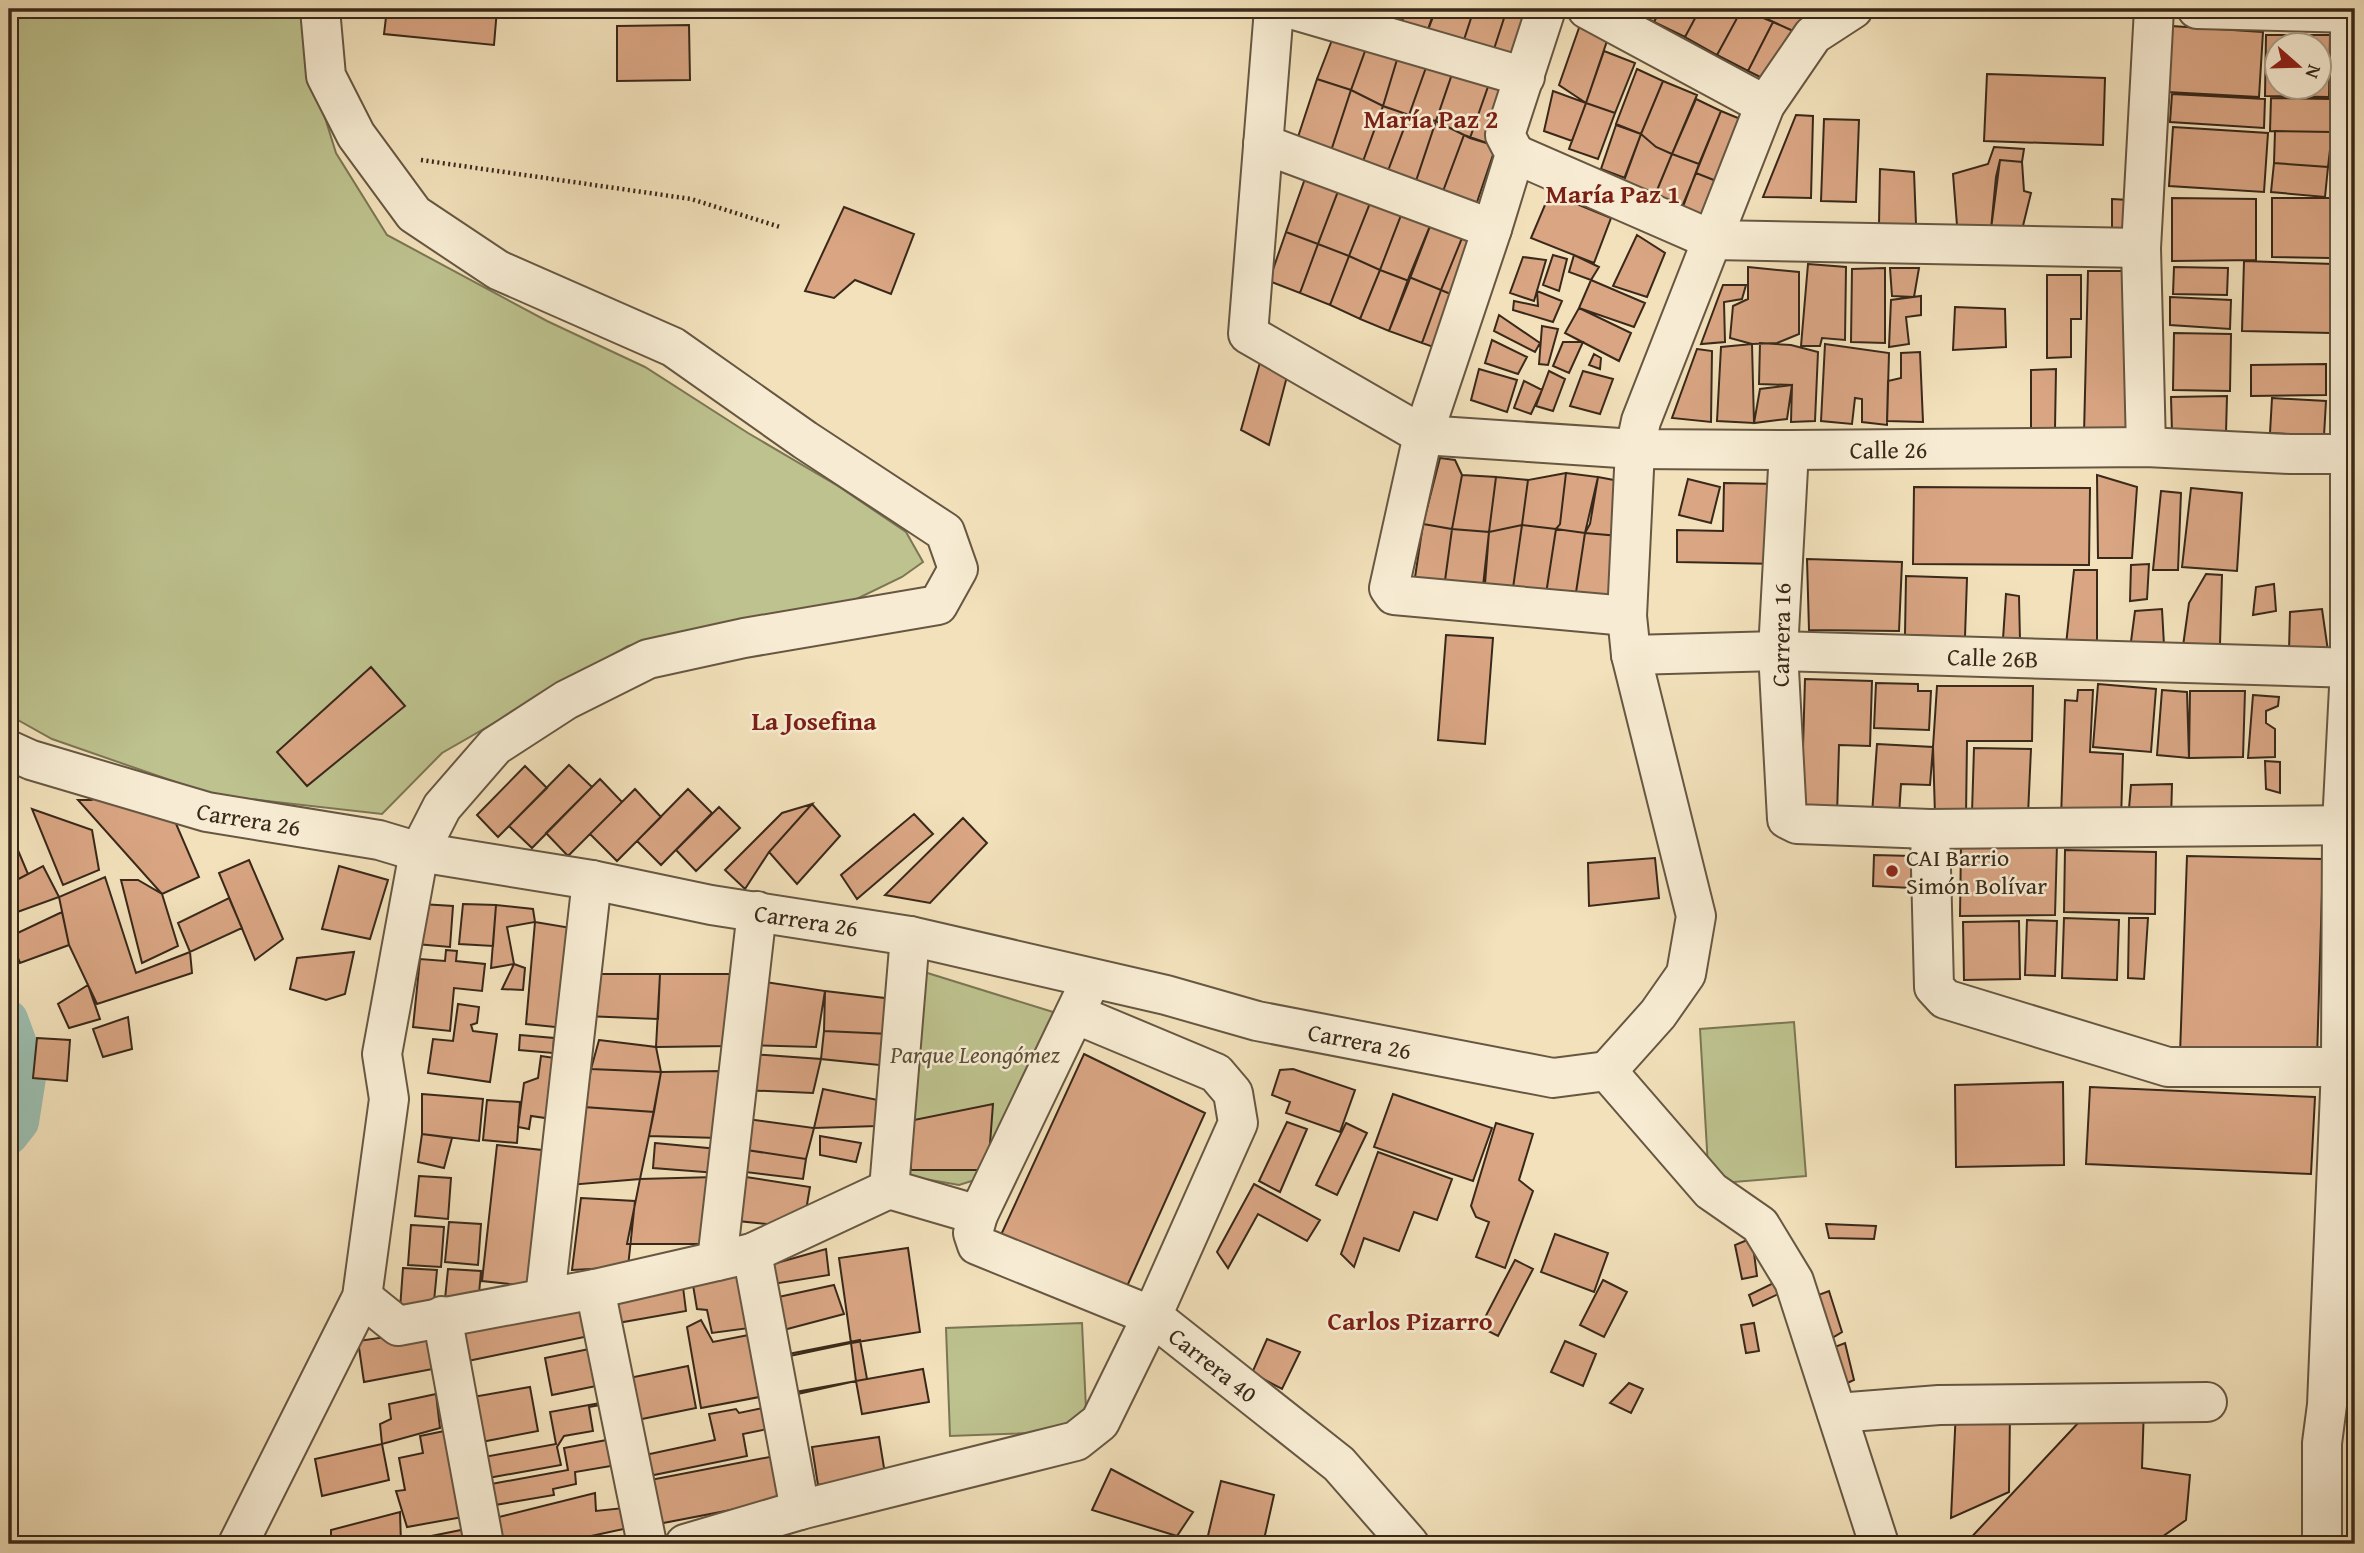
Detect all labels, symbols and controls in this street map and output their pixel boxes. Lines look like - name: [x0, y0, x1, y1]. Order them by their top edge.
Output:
- north arrow: [2262, 32, 2332, 102]
- text: N: [2299, 61, 2329, 83]
- district label: María Paz 2: [1364, 99, 1498, 138]
- district label: María Paz 1: [1546, 174, 1680, 213]
- street label: Calle 26: [1850, 431, 1927, 467]
- street label: Carrera 16: [1763, 582, 1799, 688]
- street label: Calle 26B: [1947, 638, 2039, 676]
- district label: La Josefina: [751, 701, 877, 740]
- street label: Carrera 26: [193, 792, 303, 844]
- place label: CAI Barrio Simón Bolívar: [1906, 840, 2047, 903]
- marker: CAI Barrio Simón Bolívar: [1884, 863, 1900, 879]
- street label: Carrera 26: [752, 895, 861, 945]
- street label: Carrera 26: [1305, 1014, 1414, 1068]
- park label: Parque Leongómez: [889, 1037, 1061, 1072]
- district label: Carlos Pizarro: [1327, 1301, 1493, 1340]
- street label: Carrera 40: [1162, 1318, 1265, 1411]

